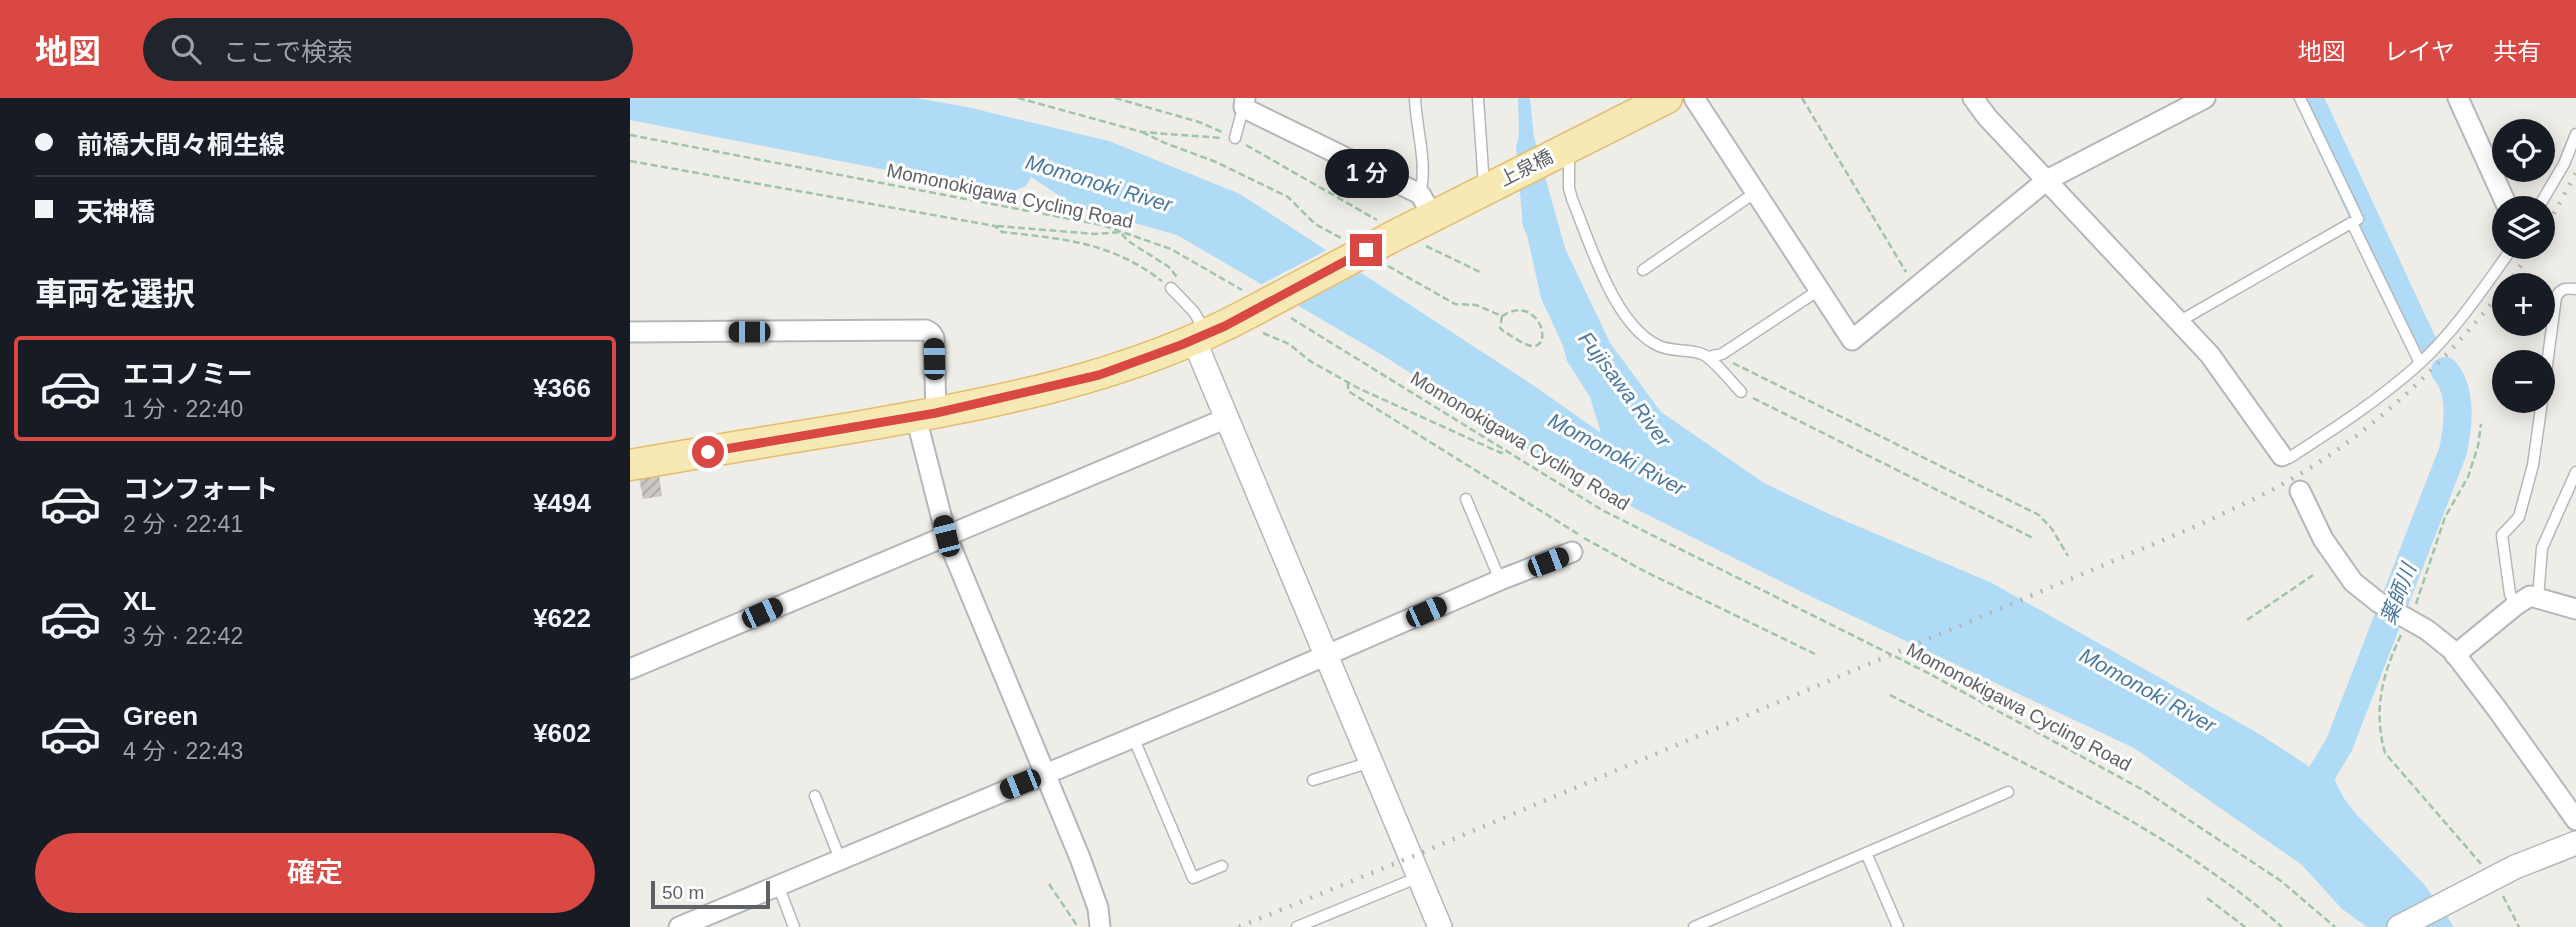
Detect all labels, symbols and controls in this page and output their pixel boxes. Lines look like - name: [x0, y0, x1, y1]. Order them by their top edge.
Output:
- search box: [143, 18, 633, 81]
- icon: search: [167, 30, 205, 68]
- text: 地図: [35, 33, 101, 70]
- text: ここで検索: [223, 37, 353, 67]
- text: 地図: [2298, 38, 2346, 65]
- text: レイヤ: [2384, 38, 2455, 65]
- text: 共有: [2493, 38, 2541, 65]
- map controls: [2492, 119, 2555, 413]
- button: locate: [2492, 119, 2555, 182]
- text: 前橋大間々桐生線: [77, 130, 285, 160]
- street label: 上泉橋: [1496, 146, 1556, 190]
- callout: 1 分: [1324, 149, 1408, 198]
- water label: Momonoki River: [1023, 150, 1176, 216]
- street label: Momonokigawa Cycling Road: [885, 160, 1135, 232]
- text: 1 分: [1346, 160, 1388, 186]
- button: layers: [2492, 196, 2555, 259]
- text: 天神橋: [77, 197, 155, 227]
- route end: [1350, 234, 1382, 266]
- button: +: [2492, 273, 2555, 336]
- text: 車両を選択: [35, 276, 195, 312]
- car: [729, 322, 771, 343]
- water label: Fujisawa River: [1574, 327, 1676, 452]
- car: [924, 338, 945, 380]
- button: −: [2492, 350, 2555, 413]
- icon: car: [39, 357, 102, 420]
- text: エコノミー: [123, 359, 253, 389]
- street label: Momonokigawa Cycling Road: [1407, 367, 1633, 515]
- text: ¥366: [533, 373, 591, 403]
- text: 1 分 · 22:40: [123, 396, 243, 422]
- water label: Momonoki River: [1545, 408, 1690, 500]
- route start: [692, 436, 724, 468]
- icon: car: [39, 472, 102, 535]
- text: コンフォート: [123, 474, 278, 504]
- text: ¥494: [533, 488, 591, 518]
- text: 2 分 · 22:41: [123, 511, 243, 537]
- car: [931, 513, 962, 559]
- car: [1525, 545, 1572, 579]
- water label: 薬師川: [2376, 559, 2421, 628]
- text: XL: [123, 586, 156, 616]
- icon: car: [39, 587, 102, 650]
- car: [1403, 594, 1450, 630]
- car: [739, 595, 786, 631]
- text: ¥622: [533, 603, 591, 633]
- text: 3 分 · 22:42: [123, 623, 243, 649]
- street label: Momonokigawa Cycling Road: [1903, 639, 2135, 775]
- water label: Momonoki River: [2076, 643, 2221, 737]
- text: Green: [123, 701, 198, 731]
- icon: car: [39, 702, 102, 765]
- text: ¥602: [533, 718, 591, 748]
- text: 4 分 · 22:43: [123, 738, 243, 764]
- car: [997, 766, 1044, 802]
- button: 確定: [35, 833, 595, 913]
- scale bar: [651, 878, 770, 910]
- text: 50 m: [662, 882, 704, 903]

